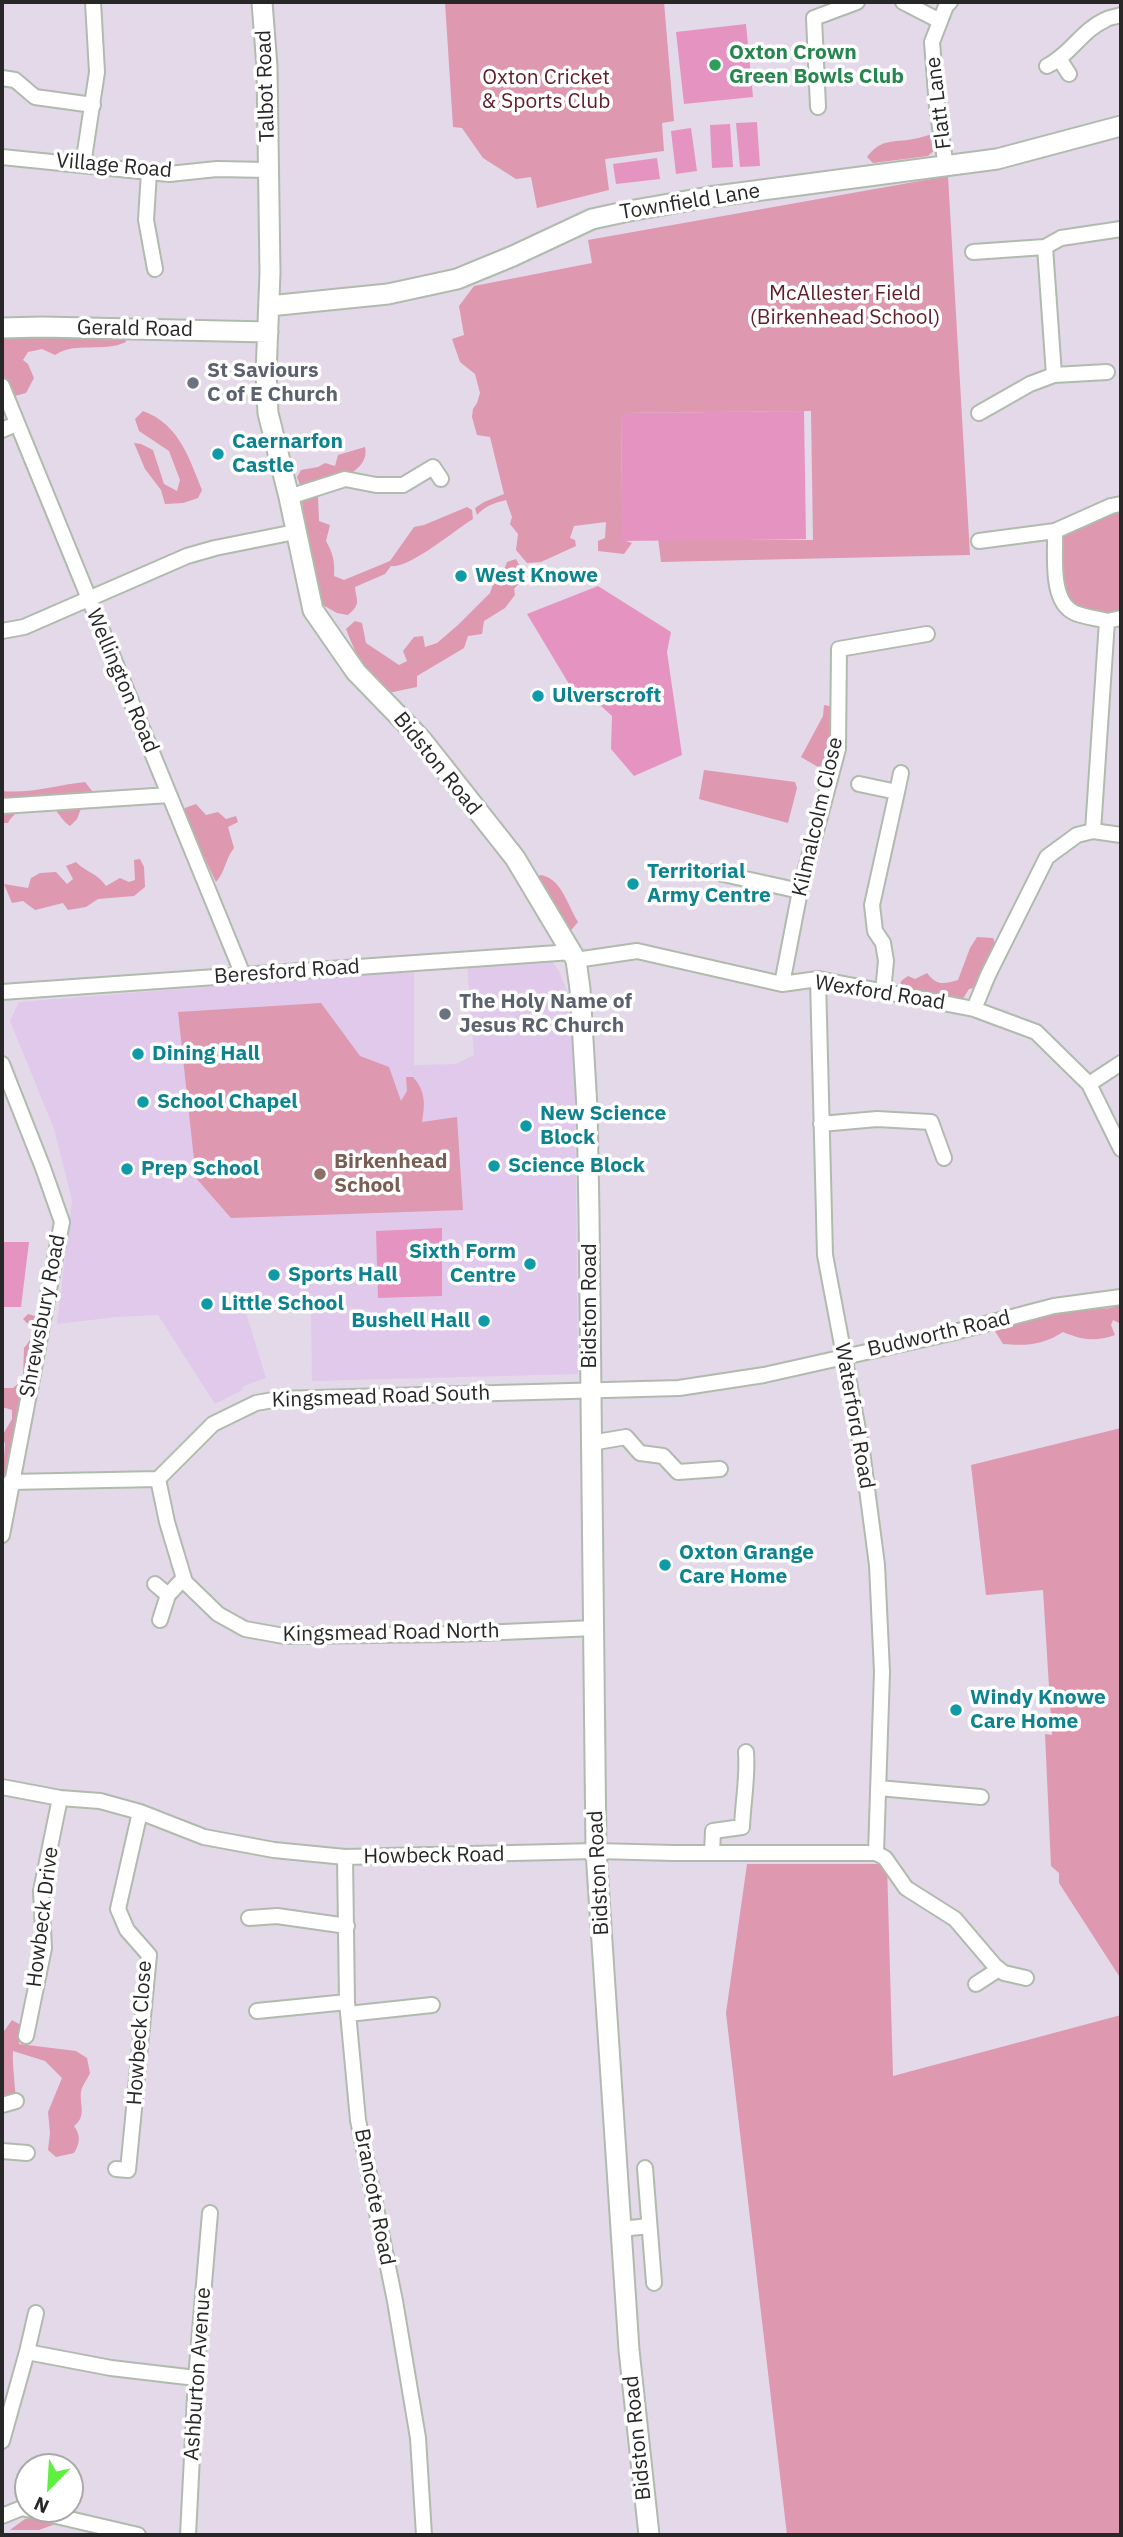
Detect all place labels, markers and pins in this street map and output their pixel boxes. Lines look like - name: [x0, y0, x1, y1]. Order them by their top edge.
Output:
- place label: Oxton Crown Green Bowls Club: [729, 40, 904, 90]
- marker: Oxton Crown Green Bowls Club: [707, 57, 723, 73]
- place label: St Saviours C of E Church: [207, 358, 338, 408]
- marker: St Saviours C of E Church: [185, 375, 201, 391]
- place label: Caernarfon Castle: [232, 429, 343, 479]
- marker: Caernarfon Castle: [210, 446, 226, 462]
- place label: West Knowe: [475, 563, 598, 589]
- marker: West Knowe: [453, 568, 469, 584]
- place label: Ulverscroft: [552, 683, 661, 709]
- marker: Ulverscroft: [530, 688, 546, 704]
- place label: Territorial Army Centre: [647, 859, 771, 909]
- marker: Territorial Army Centre: [625, 876, 641, 892]
- place label: The Holy Name of Jesus RC Church: [459, 989, 632, 1039]
- marker: The Holy Name of Jesus RC Church: [437, 1006, 453, 1022]
- place label: Dining Hall: [152, 1041, 260, 1067]
- marker: Dining Hall: [130, 1046, 146, 1062]
- place label: School Chapel: [157, 1089, 298, 1115]
- marker: School Chapel: [135, 1094, 151, 1110]
- place label: New Science Block: [540, 1101, 666, 1151]
- marker: New Science Block: [518, 1118, 534, 1134]
- place label: Birkenhead School: [334, 1149, 447, 1199]
- place label: Science Block: [508, 1153, 645, 1179]
- place label: Prep School: [141, 1156, 259, 1182]
- marker: Science Block: [486, 1158, 502, 1174]
- marker: Prep School: [119, 1161, 135, 1177]
- marker: Birkenhead School: [312, 1166, 328, 1182]
- place label: Sixth Form Centre: [409, 1239, 516, 1289]
- marker: Sixth Form Centre: [522, 1256, 538, 1272]
- place label: Sports Hall: [288, 1262, 398, 1288]
- marker: Sports Hall: [266, 1267, 282, 1283]
- place label: Little School: [221, 1291, 344, 1317]
- marker: Little School: [199, 1296, 215, 1312]
- place label: Bushell Hall: [351, 1308, 470, 1334]
- marker: Bushell Hall: [476, 1313, 492, 1329]
- place label: Oxton Grange Care Home: [679, 1540, 814, 1590]
- marker: Oxton Grange Care Home: [657, 1557, 673, 1573]
- place label: Windy Knowe Care Home: [970, 1685, 1106, 1735]
- marker: Windy Knowe Care Home: [948, 1702, 964, 1718]

